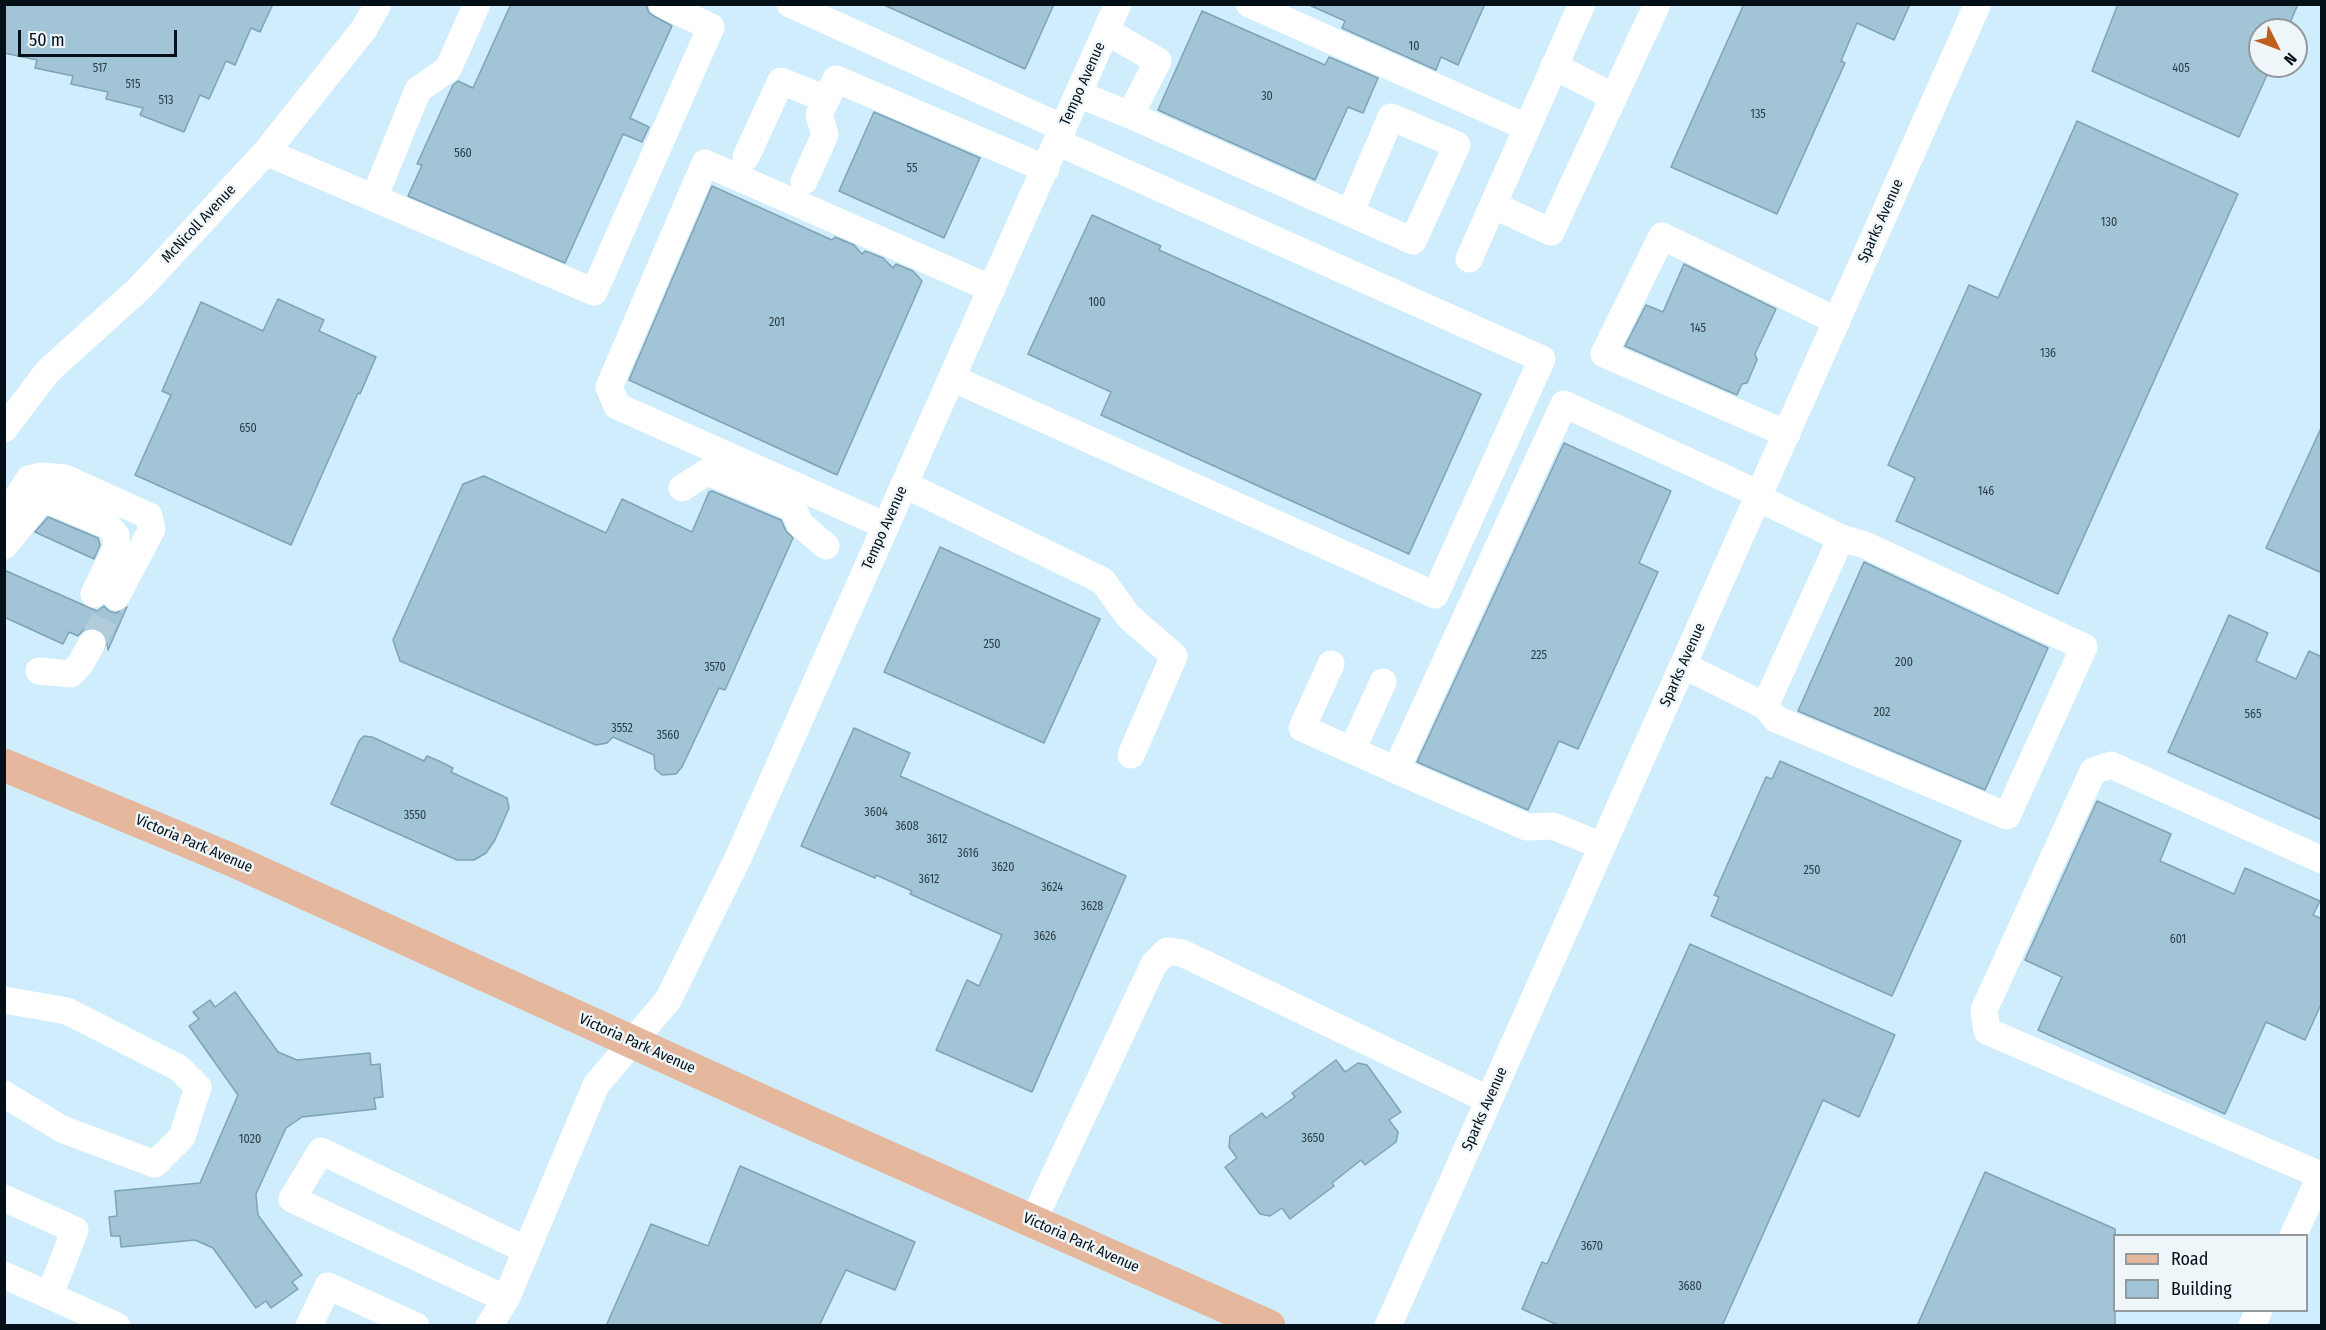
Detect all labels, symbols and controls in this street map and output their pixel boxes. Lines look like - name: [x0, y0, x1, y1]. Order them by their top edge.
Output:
- scale bar: [21, 18, 180, 56]
- north arrow: [2248, 18, 2308, 78]
- text: 50 m: [29, 29, 65, 51]
- street label: Tempo Avenue: [1057, 39, 1109, 129]
- house number: 10: [1409, 40, 1419, 54]
- text: N: [2280, 49, 2301, 69]
- house number: 517: [93, 62, 107, 76]
- house number: 405: [2172, 62, 2190, 76]
- house number: 515: [125, 78, 141, 92]
- house number: 30: [1261, 90, 1273, 104]
- house number: 513: [158, 94, 174, 108]
- house number: 135: [1750, 108, 1766, 122]
- house number: 560: [454, 147, 472, 161]
- house number: 55: [907, 162, 917, 176]
- street label: Sparks Avenue: [1855, 176, 1907, 266]
- street label: McNicoll Avenue: [158, 181, 240, 267]
- house number: 130: [2101, 216, 2117, 230]
- house number: 100: [1088, 296, 1106, 310]
- house number: 201: [769, 316, 785, 330]
- house number: 145: [1690, 322, 1706, 336]
- house number: 136: [2040, 347, 2056, 361]
- house number: 650: [239, 422, 257, 436]
- street label: Tempo Avenue: [859, 483, 911, 573]
- house number: 146: [1978, 485, 1994, 499]
- street label: Sparks Avenue: [1657, 620, 1709, 710]
- house number: 250: [983, 638, 1001, 652]
- house number: 225: [1531, 649, 1547, 663]
- house number: 200: [1895, 656, 1913, 670]
- house number: 3570: [704, 661, 726, 675]
- house number: 202: [1874, 706, 1890, 720]
- house number: 565: [2245, 708, 2261, 722]
- house number: 3552: [611, 722, 633, 736]
- house number: 3560: [656, 729, 680, 743]
- house number: 3604: [864, 806, 888, 820]
- house number: 3550: [404, 809, 426, 823]
- street label: Victoria Park Avenue: [133, 811, 255, 877]
- house number: 3608: [895, 820, 919, 834]
- house number: 3612: [927, 833, 947, 847]
- house number: 3616: [957, 847, 979, 861]
- house number: 3620: [992, 861, 1014, 875]
- house number: 250: [1803, 864, 1821, 878]
- house number: 3612: [919, 873, 939, 887]
- house number: 3624: [1041, 881, 1063, 895]
- house number: 3628: [1081, 900, 1103, 914]
- house number: 3626: [1034, 930, 1056, 944]
- house number: 601: [2170, 933, 2186, 947]
- street label: Victoria Park Avenue: [576, 1010, 698, 1078]
- street label: Sparks Avenue: [1459, 1064, 1511, 1154]
- house number: 3650: [1301, 1132, 1325, 1146]
- house number: 1020: [239, 1133, 261, 1147]
- street label: Victoria Park Avenue: [1020, 1209, 1142, 1277]
- legend: [2113, 1234, 2308, 1312]
- house number: 3670: [1581, 1240, 1603, 1254]
- text: Road: [2171, 1248, 2208, 1270]
- text: Building: [2171, 1278, 2232, 1300]
- house number: 3680: [1678, 1280, 1702, 1294]

